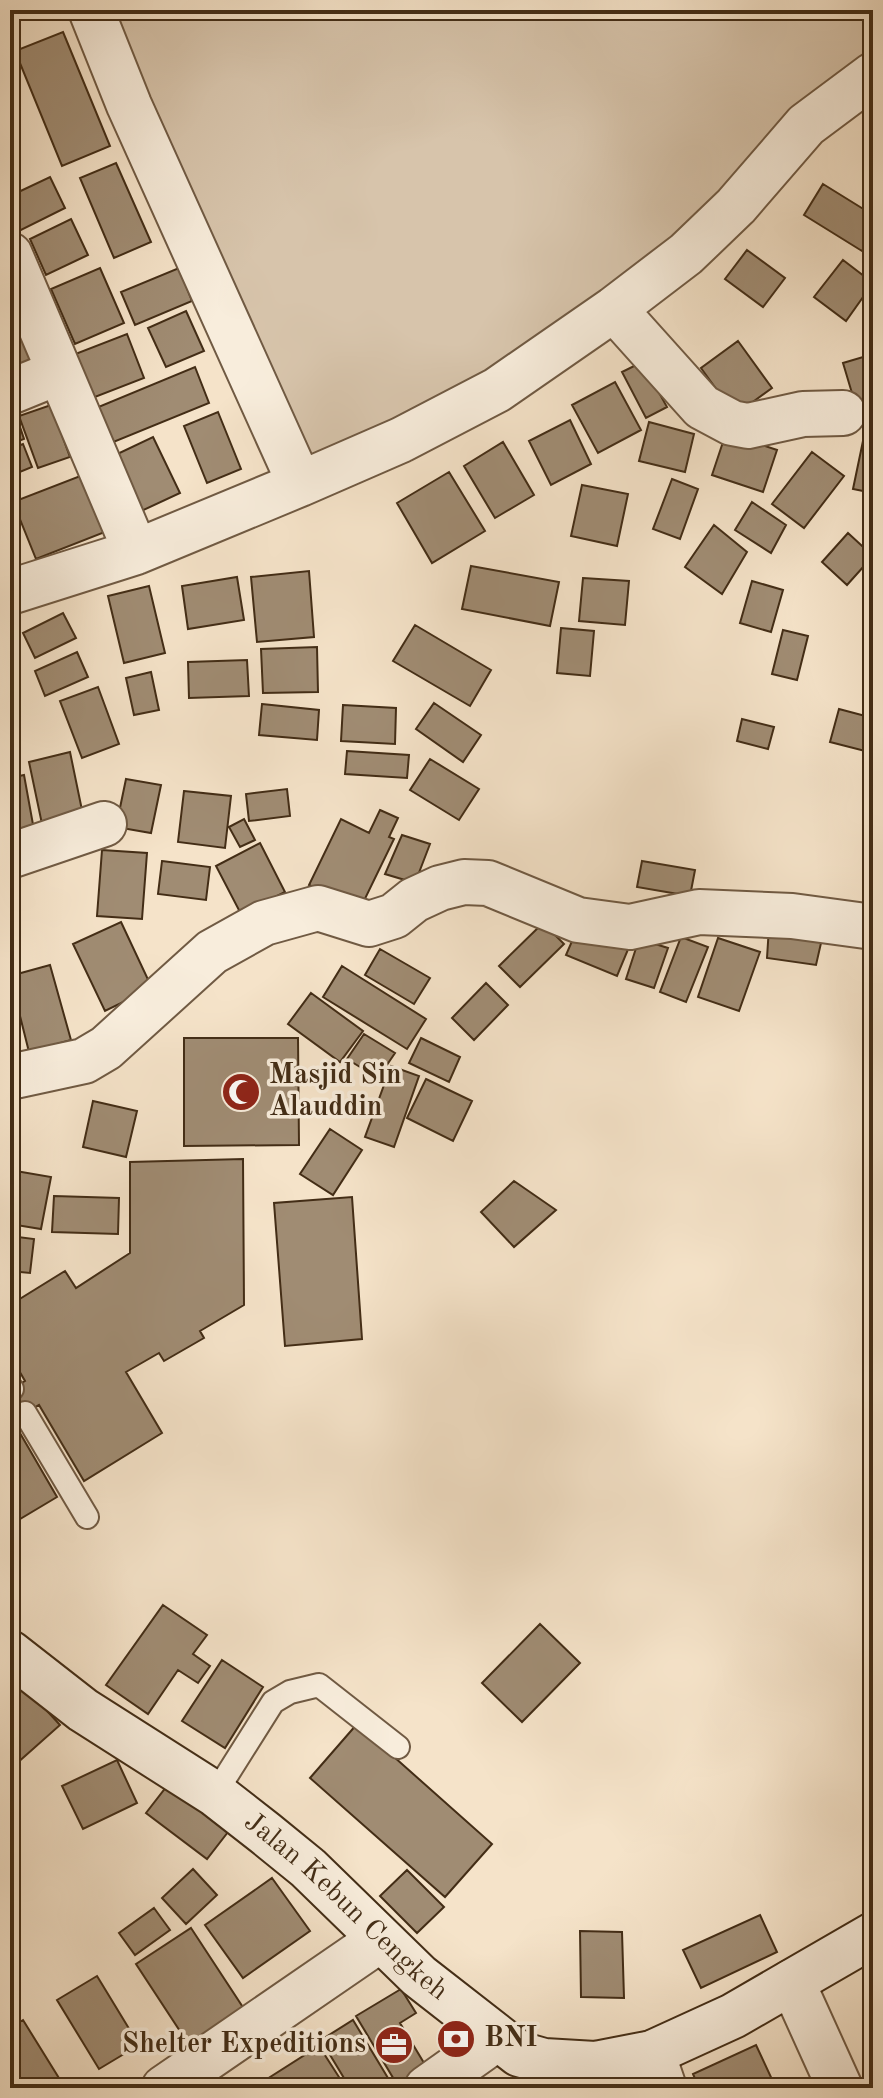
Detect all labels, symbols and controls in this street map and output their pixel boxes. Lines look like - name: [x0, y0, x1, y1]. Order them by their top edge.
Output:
- place label: Masjid Sin Alauddin: [269, 1062, 402, 1122]
- mosque icon: Masjid Sin Alauddin: [220, 1071, 262, 1113]
- street label: Jalan Kebun Cengkeh: [239, 1808, 452, 2006]
- bank icon: BNI: [435, 2018, 477, 2060]
- office icon: Shelter Expeditions: [373, 2024, 415, 2066]
- place label: BNI: [484, 2025, 538, 2053]
- place label: Shelter Expeditions: [122, 2031, 366, 2059]

